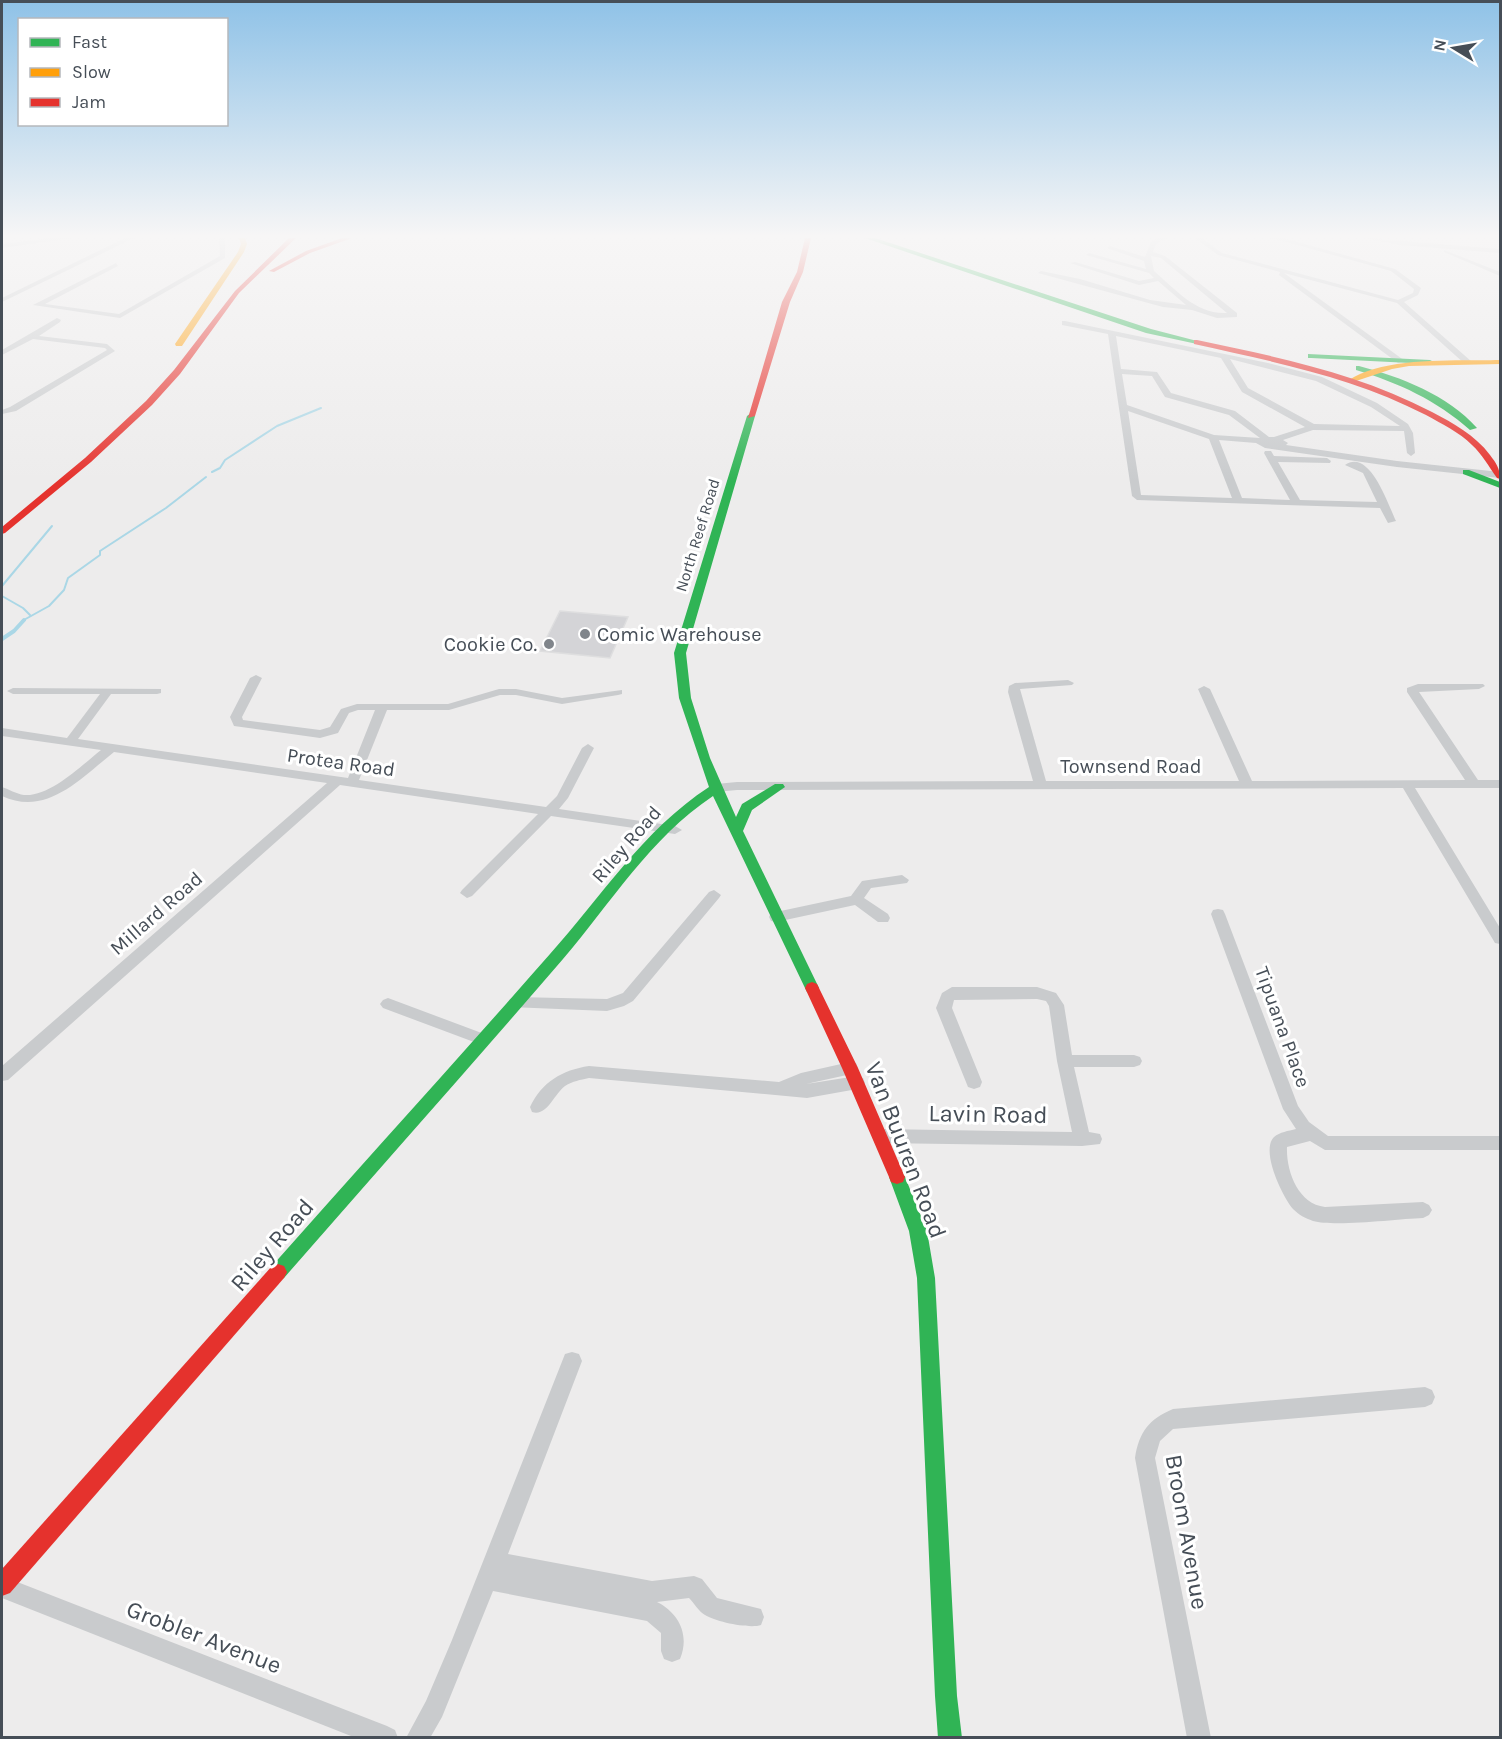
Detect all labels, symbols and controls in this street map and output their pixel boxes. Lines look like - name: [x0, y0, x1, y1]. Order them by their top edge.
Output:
- legend: [18, 18, 228, 126]
- north arrow: [1424, 18, 1484, 78]
- text: Fast: [72, 31, 107, 53]
- text: N: [1429, 38, 1450, 53]
- text: Slow: [72, 61, 111, 83]
- text: Jam: [72, 91, 106, 113]
- street label: North Reef Road: [671, 476, 724, 594]
- place label: Comic Warehouse: [597, 623, 762, 646]
- marker: Comic Warehouse: [578, 627, 592, 641]
- place label: Cookie Co.: [444, 633, 537, 656]
- marker: Cookie Co.: [542, 637, 556, 651]
- street label: Protea Road: [285, 744, 396, 781]
- street label: Townsend Road: [1060, 755, 1202, 778]
- street label: Riley Road: [587, 801, 666, 887]
- street label: Millard Road: [105, 867, 207, 960]
- street label: Tipuana Place: [1250, 964, 1315, 1091]
- street label: Van Buuren Road: [860, 1058, 952, 1242]
- street label: Lavin Road: [928, 1099, 1048, 1129]
- street label: Riley Road: [224, 1193, 320, 1297]
- street label: Broom Avenue: [1160, 1452, 1214, 1612]
- street label: Grobler Avenue: [122, 1595, 286, 1679]

